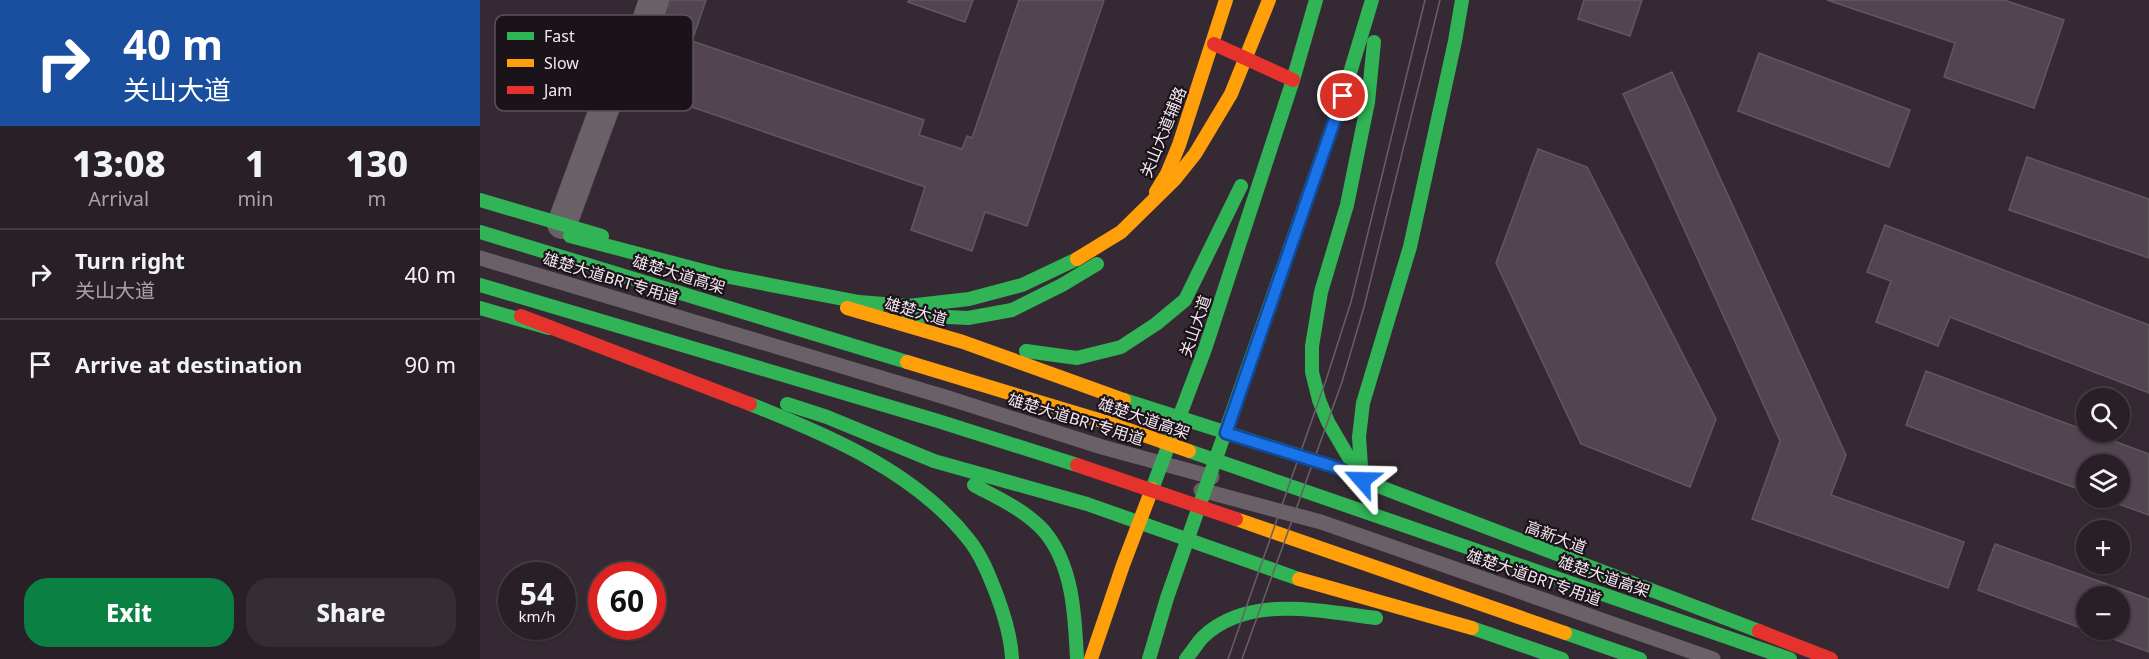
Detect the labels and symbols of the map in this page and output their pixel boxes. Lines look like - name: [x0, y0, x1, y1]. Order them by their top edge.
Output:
- legend: [495, 15, 693, 111]
- text: Fast: [544, 25, 575, 47]
- text: Slow: [544, 52, 579, 74]
- pin: [1317, 70, 1368, 121]
- text: Jam: [542, 79, 572, 101]
- street label: 关山大道辅路: [1135, 83, 1191, 181]
- street label: 雄楚大道BRT专用道: [540, 247, 682, 309]
- street label: 雄楚大道高架: [630, 249, 728, 299]
- street label: 雄楚大道: [882, 292, 950, 330]
- street label: 关山大道: [1174, 292, 1216, 360]
- street label: 雄楚大道BRT专用道: [1005, 388, 1147, 450]
- street label: 雄楚大道高架: [1095, 392, 1193, 444]
- position arrow: [1330, 448, 1394, 512]
- street label: 高新大道: [1522, 515, 1590, 559]
- street label: 雄楚大道BRT专用道: [1464, 544, 1604, 610]
- street label: 雄楚大道高架: [1555, 550, 1653, 602]
- speed limit sign: 60: [588, 562, 666, 640]

